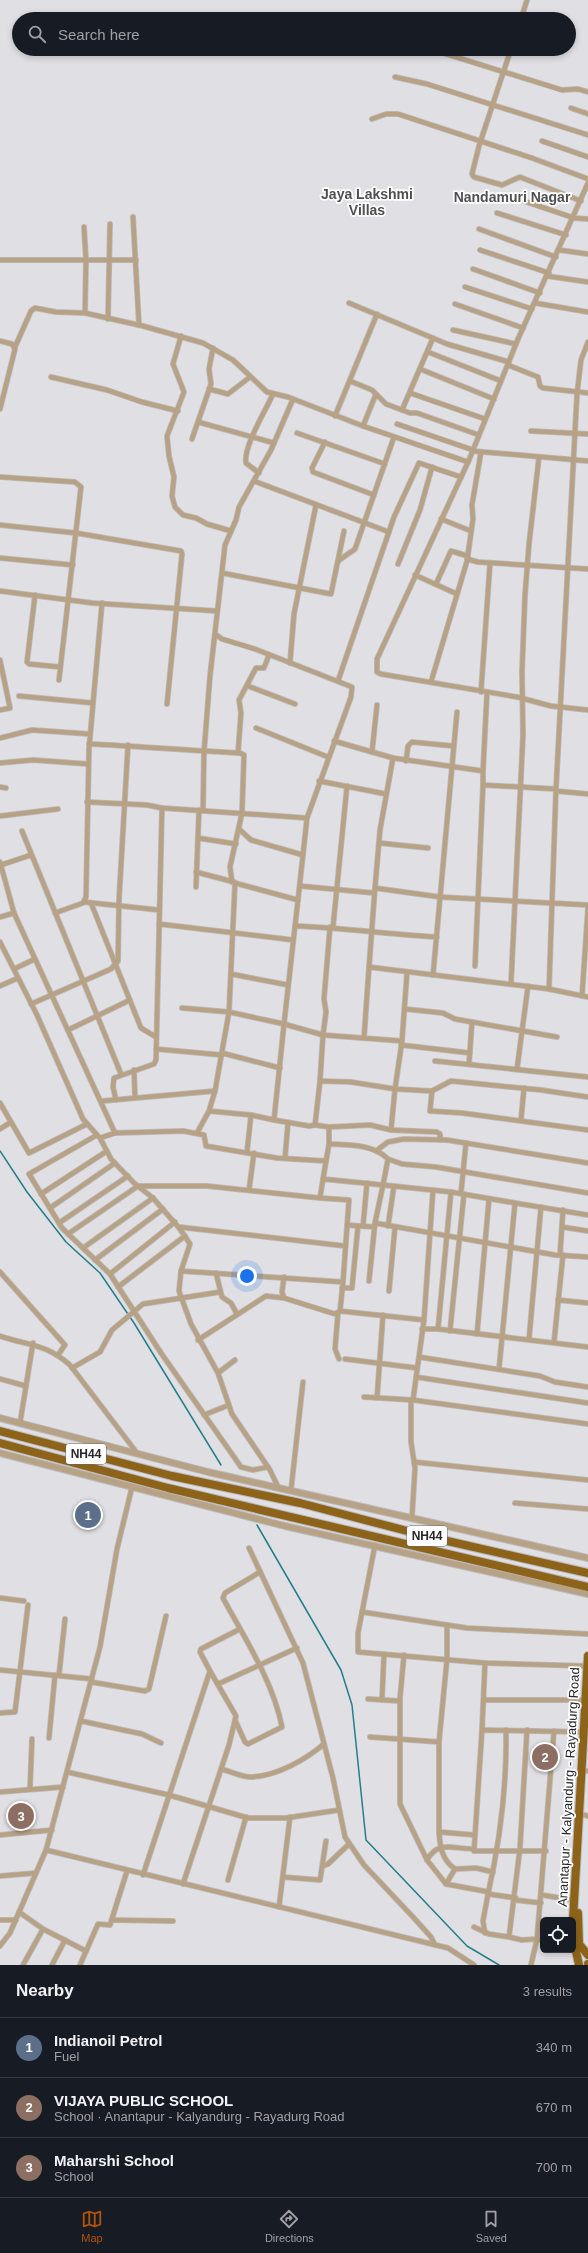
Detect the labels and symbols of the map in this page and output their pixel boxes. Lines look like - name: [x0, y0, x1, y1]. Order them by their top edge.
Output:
- district label: Jaya Lakshmi Villas: [321, 186, 413, 218]
- district label: Nandamuri Nagar: [454, 189, 571, 205]
- your location: [237, 1266, 257, 1286]
- road number: NH44: [66, 1444, 106, 1464]
- pin: 1: [75, 1500, 101, 1530]
- road number: NH44: [407, 1526, 447, 1546]
- street label: Anantapur - Kalyandurg - Rayadurg Road: [555, 1667, 582, 1907]
- pin: 2: [532, 1742, 558, 1772]
- pin: 3: [8, 1801, 34, 1831]

